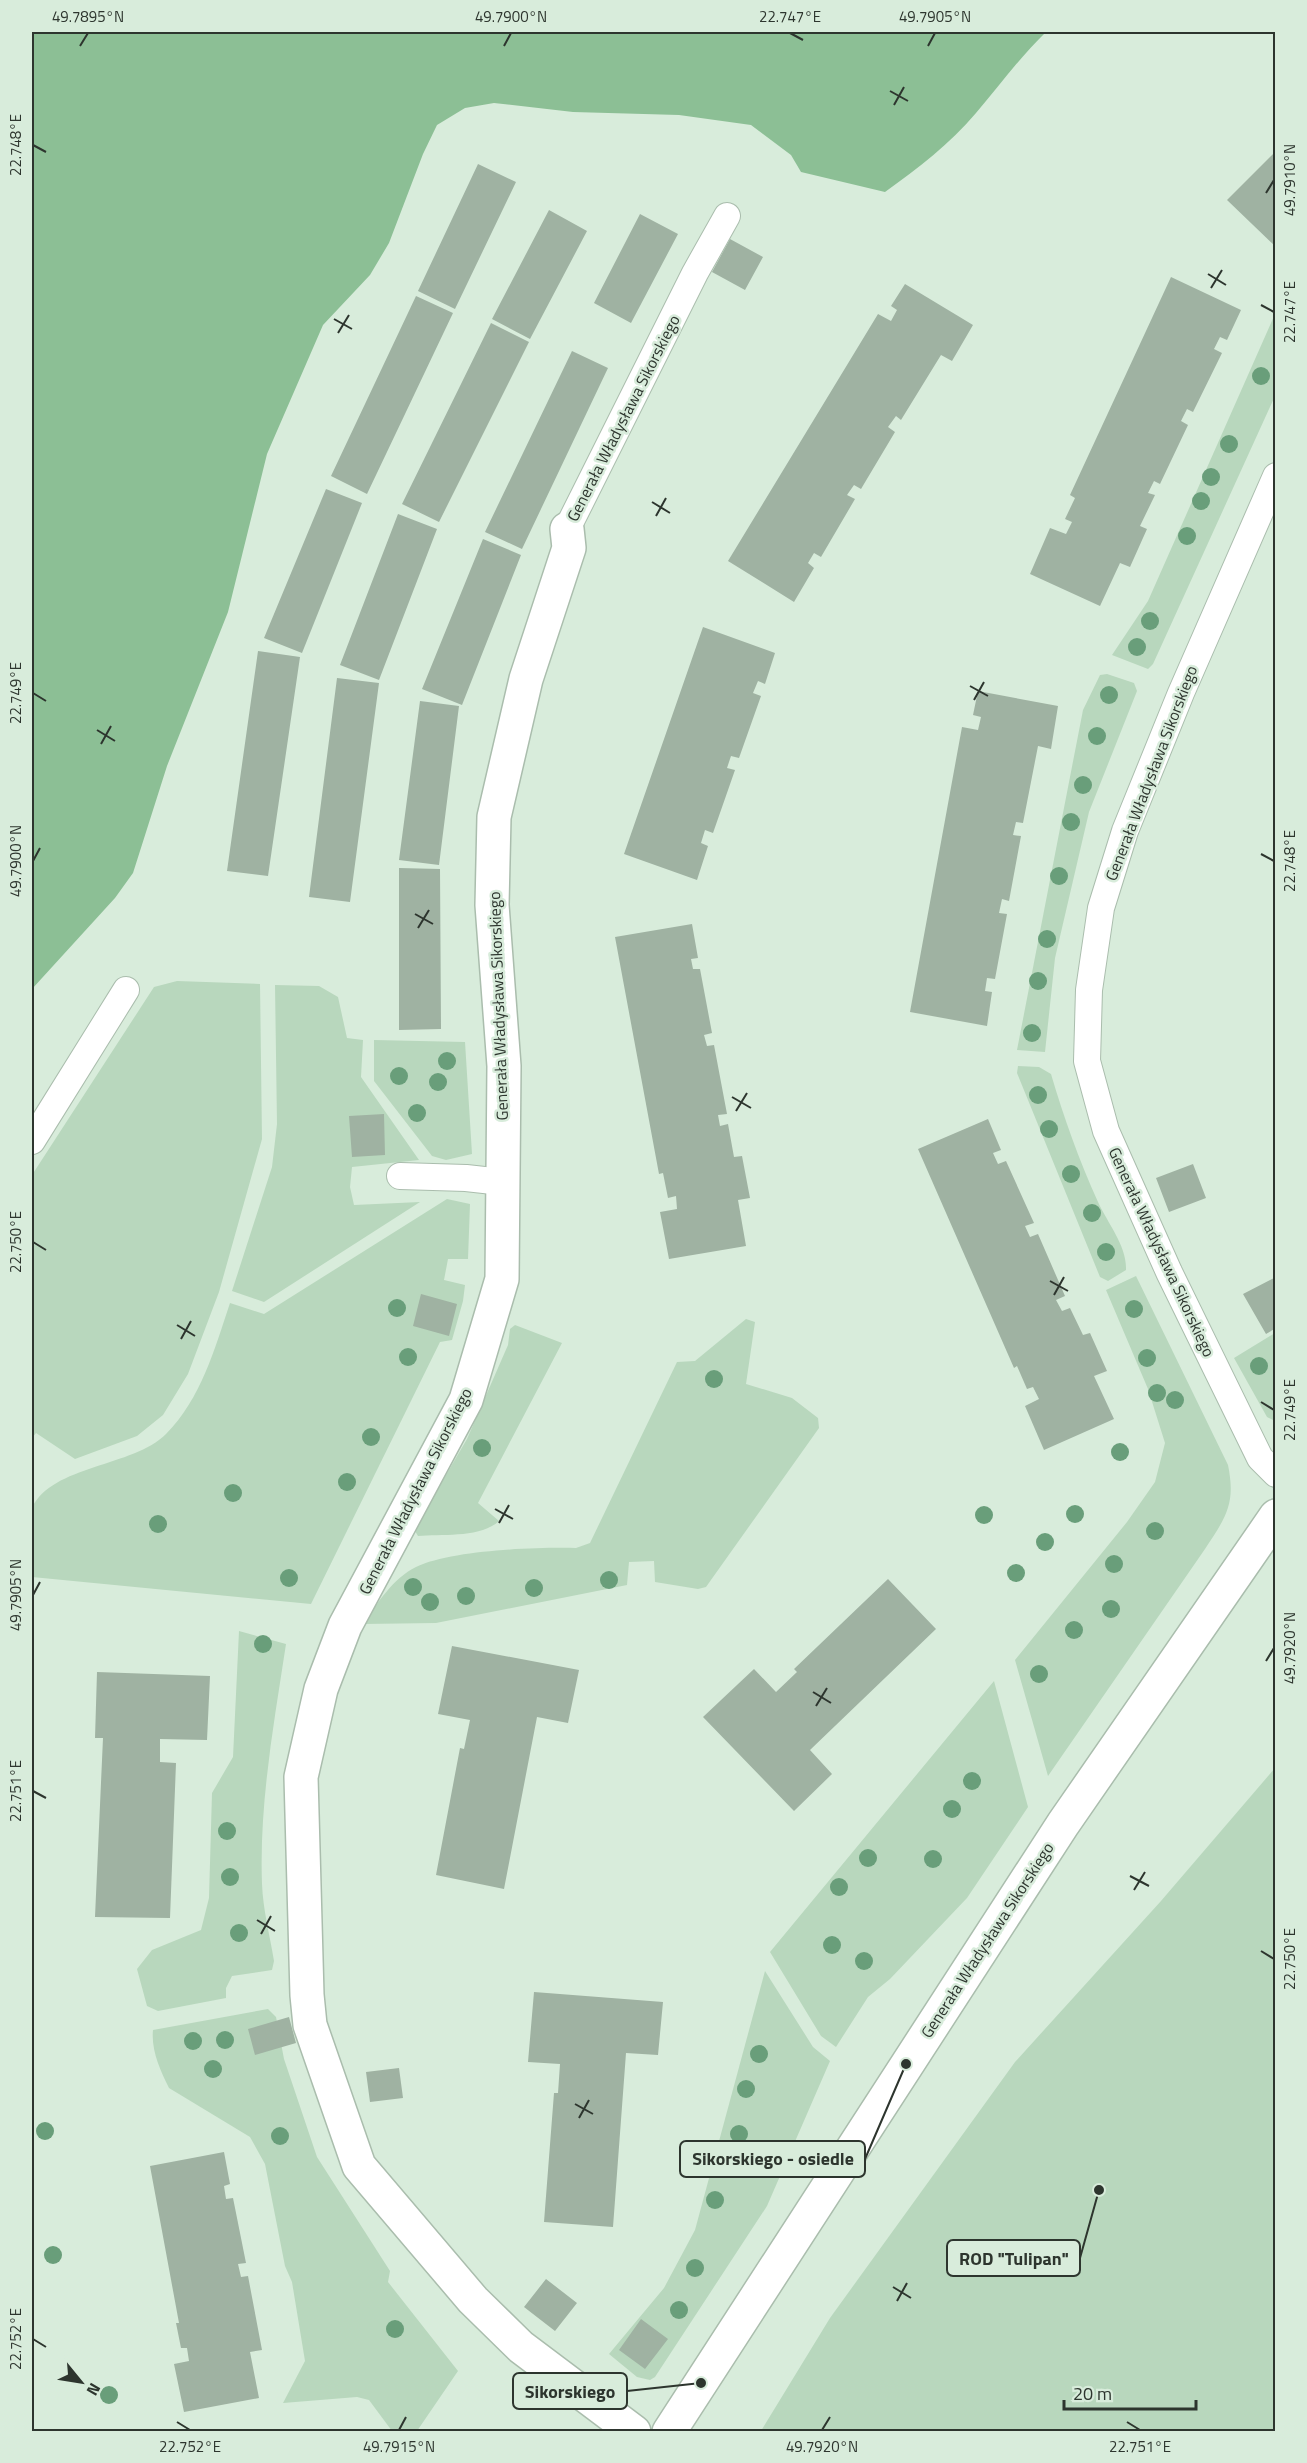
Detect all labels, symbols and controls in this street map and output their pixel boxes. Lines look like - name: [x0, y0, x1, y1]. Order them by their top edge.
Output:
- text: 49.7895°N: [52, 5, 124, 28]
- text: 49.7900°N: [475, 5, 547, 28]
- text: 22.747°E: [759, 5, 821, 28]
- text: 49.7905°N: [899, 5, 971, 28]
- text: 22.748°E: [4, 114, 27, 176]
- text: 49.7910°N: [1278, 144, 1301, 216]
- text: 22.747°E: [1278, 281, 1301, 343]
- street label: Generała Władysława Sikorskiego: [560, 311, 686, 525]
- text: 22.749°E: [4, 662, 27, 724]
- street label: Generała Władysława Sikorskiego: [1099, 662, 1203, 884]
- text: 49.7900°N: [4, 825, 27, 897]
- text: 22.748°E: [1278, 830, 1301, 892]
- street label: Generała Władysława Sikorskiego: [482, 891, 514, 1121]
- street label: Generała Władysława Sikorskiego: [1103, 1143, 1221, 1361]
- text: 22.750°E: [4, 1211, 27, 1273]
- text: 22.749°E: [1278, 1379, 1301, 1441]
- street label: Generała Władysława Sikorskiego: [352, 1384, 478, 1598]
- text: 49.7905°N: [4, 1559, 27, 1631]
- text: 49.7920°N: [1278, 1612, 1301, 1684]
- text: 22.751°E: [4, 1760, 27, 1822]
- street label: Generała Władysława Sikorskiego: [915, 1837, 1059, 2043]
- text: 22.750°E: [1278, 1928, 1301, 1990]
- callout: Sikorskiego - osiedle: [680, 2141, 865, 2177]
- text: Sikorskiego - osiedle: [692, 2145, 854, 2172]
- callout: ROD "Tulipan": [947, 2240, 1080, 2276]
- text: ROD "Tulipan": [959, 2245, 1069, 2272]
- text: 22.752°E: [4, 2308, 27, 2370]
- north arrow: [51, 2352, 111, 2412]
- callout: Sikorskiego: [513, 2373, 627, 2409]
- scale bar: [1064, 2373, 1196, 2411]
- text: Sikorskiego: [525, 2378, 615, 2405]
- text: N: [81, 2379, 107, 2400]
- text: 20 m: [1073, 2380, 1112, 2407]
- text: 22.752°E: [159, 2435, 221, 2458]
- text: 49.7915°N: [363, 2435, 435, 2458]
- text: 49.7920°N: [786, 2435, 858, 2458]
- text: 22.751°E: [1109, 2435, 1171, 2458]

